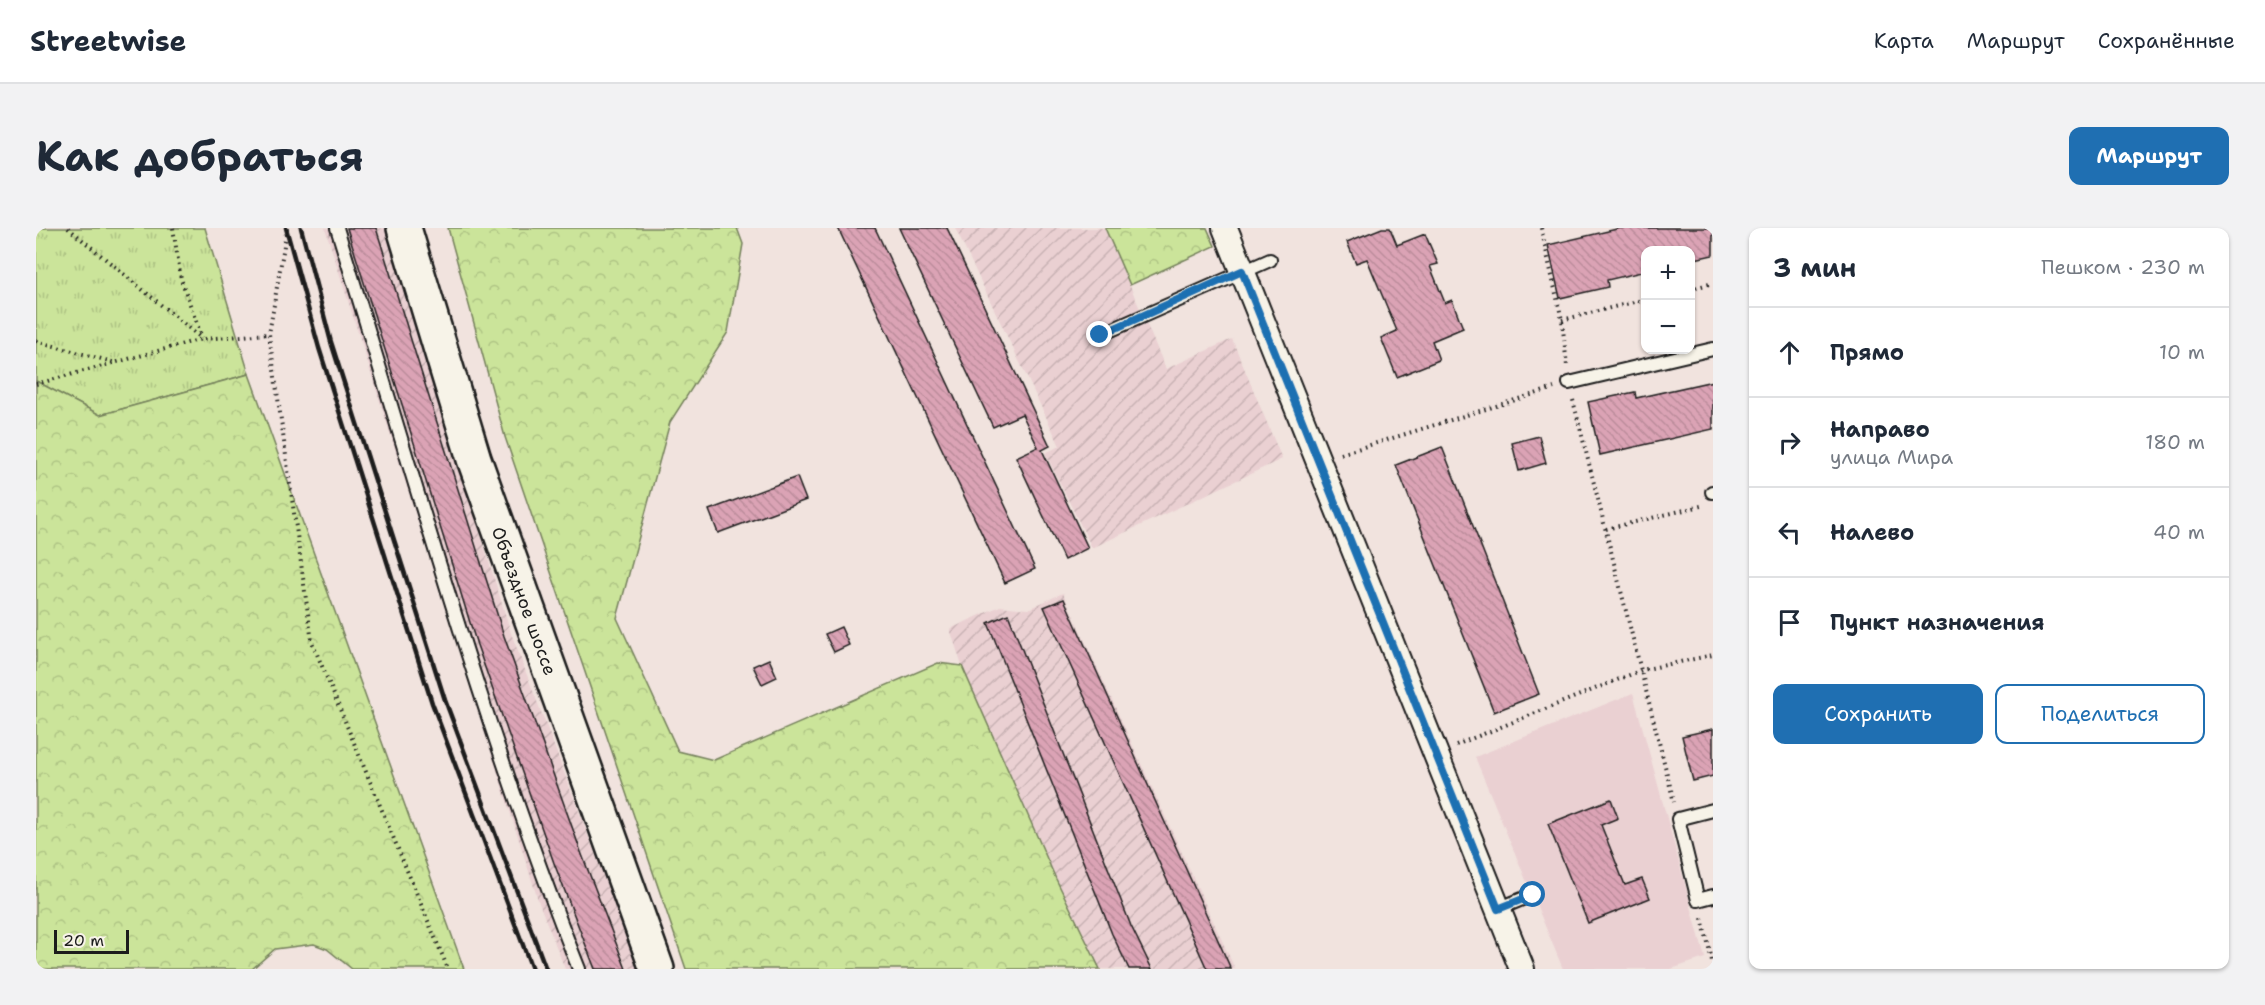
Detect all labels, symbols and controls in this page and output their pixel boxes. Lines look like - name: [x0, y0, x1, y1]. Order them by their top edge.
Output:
- text: Streetwise: [30, 22, 186, 60]
- text: Карта: [1874, 27, 1934, 55]
- text: Маршрут: [1967, 27, 2065, 55]
- text: Сохранённые: [2098, 27, 2235, 55]
- button: Маршрут: [2069, 127, 2229, 185]
- text: Как добраться: [36, 128, 364, 184]
- map controls: [1641, 246, 1695, 354]
- button: +: [1641, 246, 1695, 300]
- text: 3 мин: [1773, 250, 1856, 285]
- text: Пешком · 230 m: [2041, 254, 2205, 280]
- button: −: [1641, 300, 1695, 354]
- route end: [1086, 321, 1112, 347]
- icon: ahead: [1773, 336, 1806, 369]
- text: Прямо: [1830, 338, 1904, 367]
- text: 10 m: [2159, 339, 2205, 365]
- text: Направо: [1830, 415, 1930, 444]
- icon: right: [1773, 426, 1806, 459]
- text: 180 m: [2145, 429, 2205, 455]
- text: улица Мира: [1830, 444, 1953, 470]
- icon: left: [1773, 516, 1806, 549]
- text: Налево: [1830, 518, 1914, 547]
- text: 40 m: [2153, 519, 2205, 545]
- street label: Объездное шоссе: [486, 523, 562, 679]
- icon: arrive: [1773, 606, 1806, 639]
- text: Пункт назначения: [1830, 608, 2044, 637]
- button: Сохранить: [1773, 684, 1983, 744]
- button: Поделиться: [1995, 684, 2205, 744]
- route start: [1519, 881, 1545, 907]
- scale bar: [54, 927, 129, 954]
- text: 20 m: [63, 930, 104, 951]

